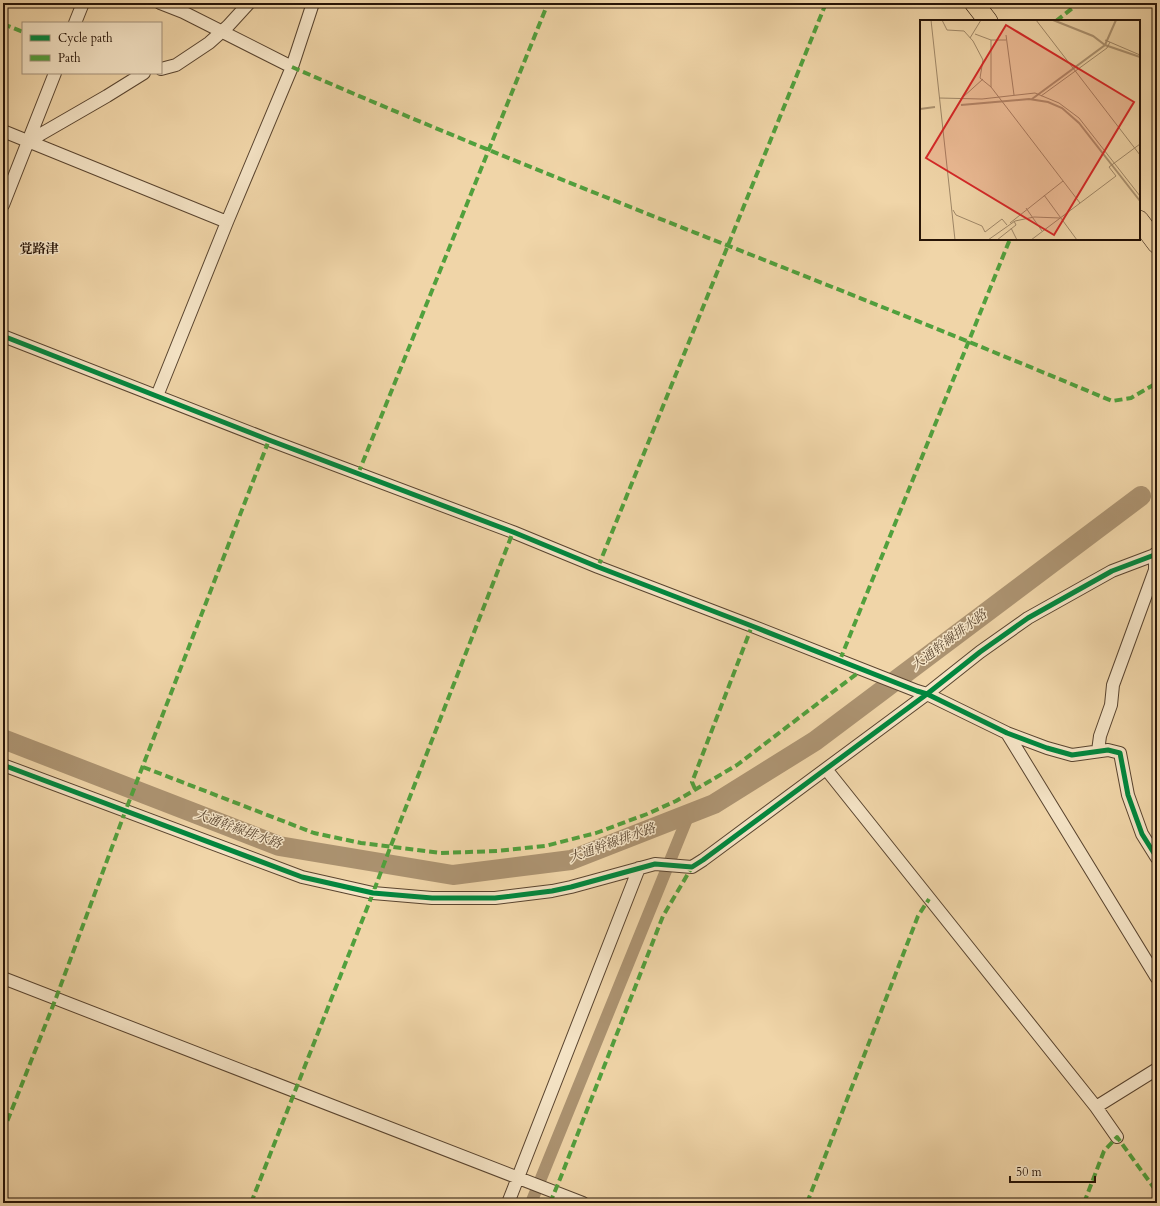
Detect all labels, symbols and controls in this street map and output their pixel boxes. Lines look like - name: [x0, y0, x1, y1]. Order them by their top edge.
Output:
- inset map: [920, 20, 1140, 240]
- legend: [22, 22, 162, 74]
- text: Cycle path: [58, 30, 113, 46]
- text: Path: [58, 50, 81, 66]
- district label: 覚路津: [19, 240, 59, 258]
- water label: 大通幹線排水路: [907, 605, 992, 675]
- water label: 大通幹線排水路: [192, 805, 285, 853]
- water label: 大通幹線排水路: [566, 819, 659, 867]
- scale bar: [1010, 1158, 1095, 1184]
- text: 50 m: [1016, 1164, 1043, 1180]

